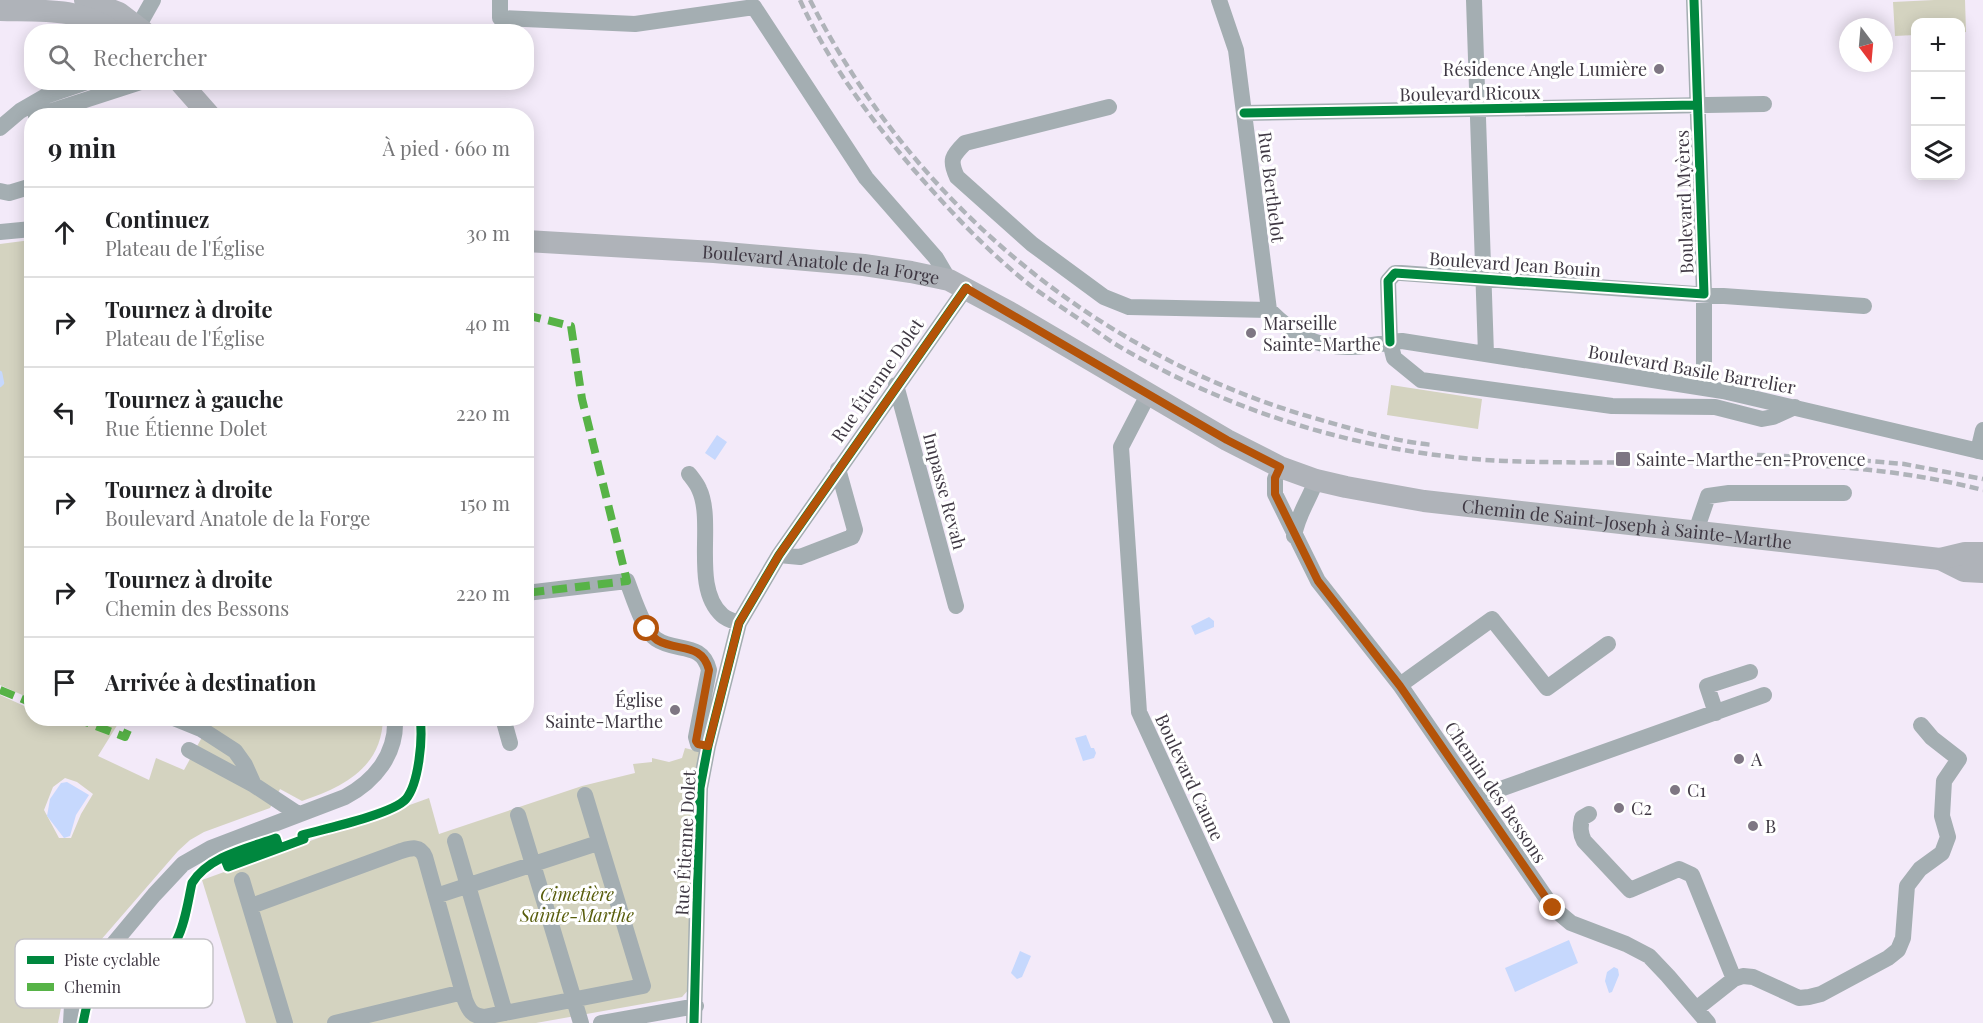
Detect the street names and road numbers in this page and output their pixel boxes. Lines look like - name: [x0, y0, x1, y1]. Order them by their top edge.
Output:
- street label: Boulevard Ricoux: [1399, 80, 1541, 106]
- street label: Rue Berthelot: [1253, 130, 1291, 244]
- street label: Boulevard Myères: [1669, 130, 1699, 274]
- street label: Boulevard Anatole de la Forge: [701, 239, 942, 290]
- street label: Boulevard Jean Bouin: [1428, 246, 1602, 282]
- street label: Rue Étienne Dolet: [825, 313, 929, 447]
- street label: Boulevard Basile Barrelier: [1586, 339, 1798, 399]
- street label: Impasse Revah: [918, 430, 972, 553]
- street label: Chemin de Saint-Joseph à Sainte-Marthe: [1461, 493, 1793, 554]
- street label: Boulevard Caune: [1150, 710, 1230, 844]
- street label: Chemin des Bessons: [1440, 717, 1552, 867]
- street label: Rue Étienne Dolet: [669, 769, 701, 916]

